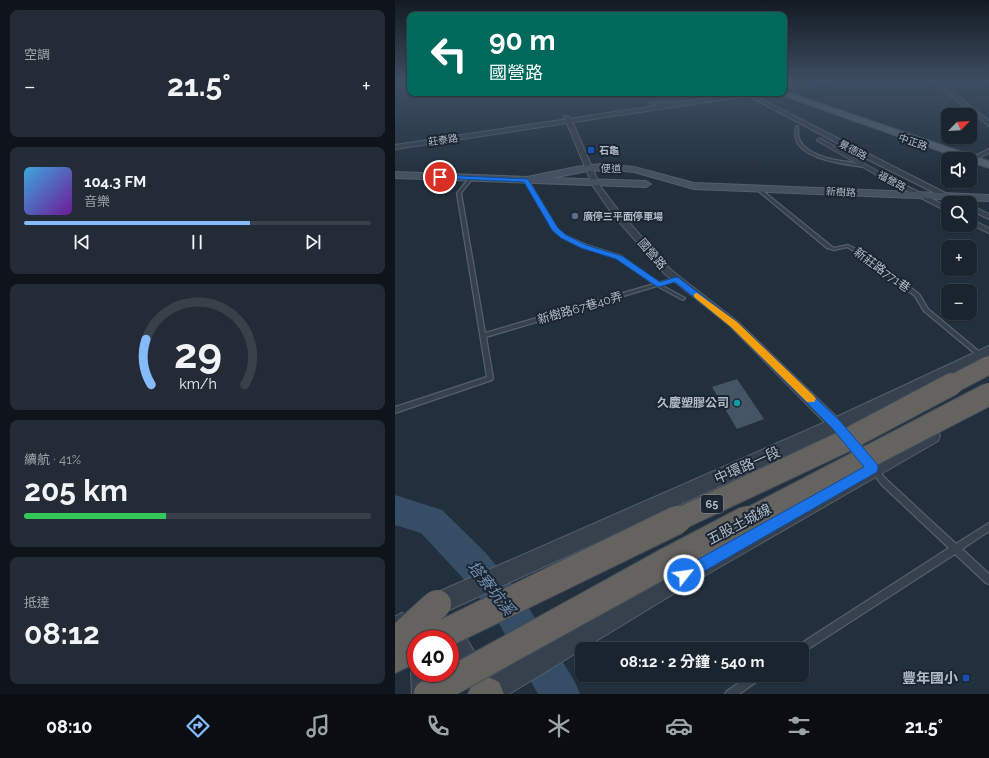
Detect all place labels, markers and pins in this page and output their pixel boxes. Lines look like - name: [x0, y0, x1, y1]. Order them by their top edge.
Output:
- marker: 石龜: [586, 145, 596, 155]
- place label: 石龜: [599, 145, 619, 156]
- pin: [423, 160, 457, 194]
- marker: 廣停三平面停車場: [570, 211, 580, 221]
- place label: 廣停三平面停車場: [583, 211, 663, 222]
- place label: 久慶塑膠公司: [657, 396, 729, 410]
- marker: 久慶塑膠公司: [732, 398, 742, 408]
- place label: 豐年國小: [902, 670, 958, 686]
- marker: 豐年國小: [961, 673, 971, 683]

